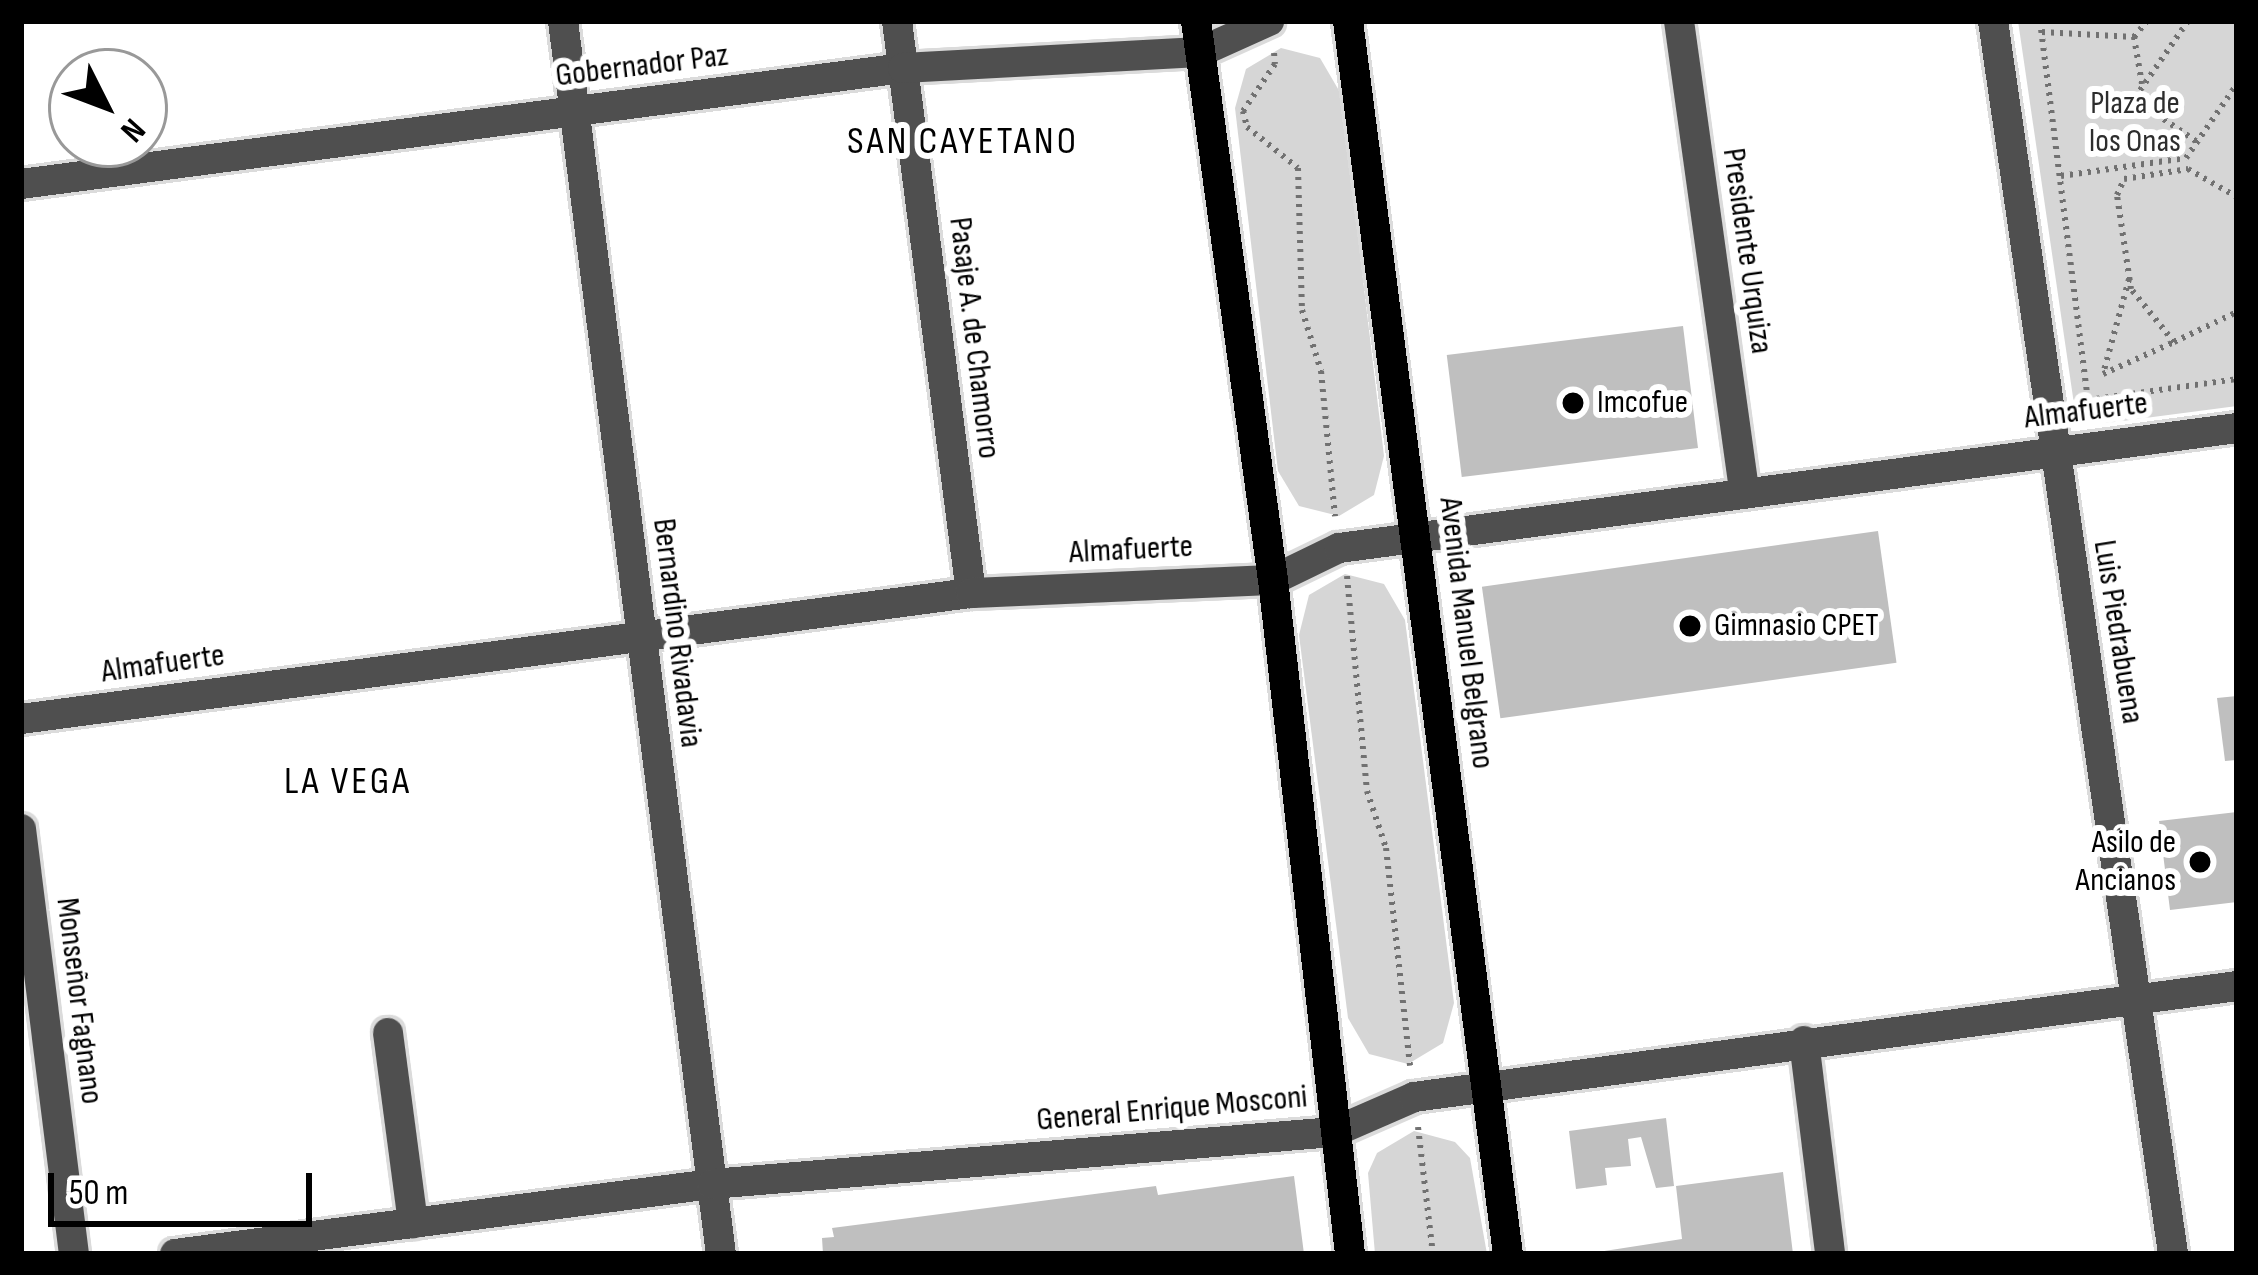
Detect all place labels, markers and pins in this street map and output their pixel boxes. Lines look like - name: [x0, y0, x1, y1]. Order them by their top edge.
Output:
- place label: Imcofue: [1597, 383, 1688, 423]
- marker: Imcofue: [1560, 390, 1586, 416]
- place label: Gimnasio CPET: [1714, 606, 1879, 646]
- marker: Gimnasio CPET: [1677, 613, 1703, 639]
- place label: Asilo de Ancianos: [2075, 823, 2176, 901]
- marker: Asilo de Ancianos: [2187, 849, 2213, 875]

